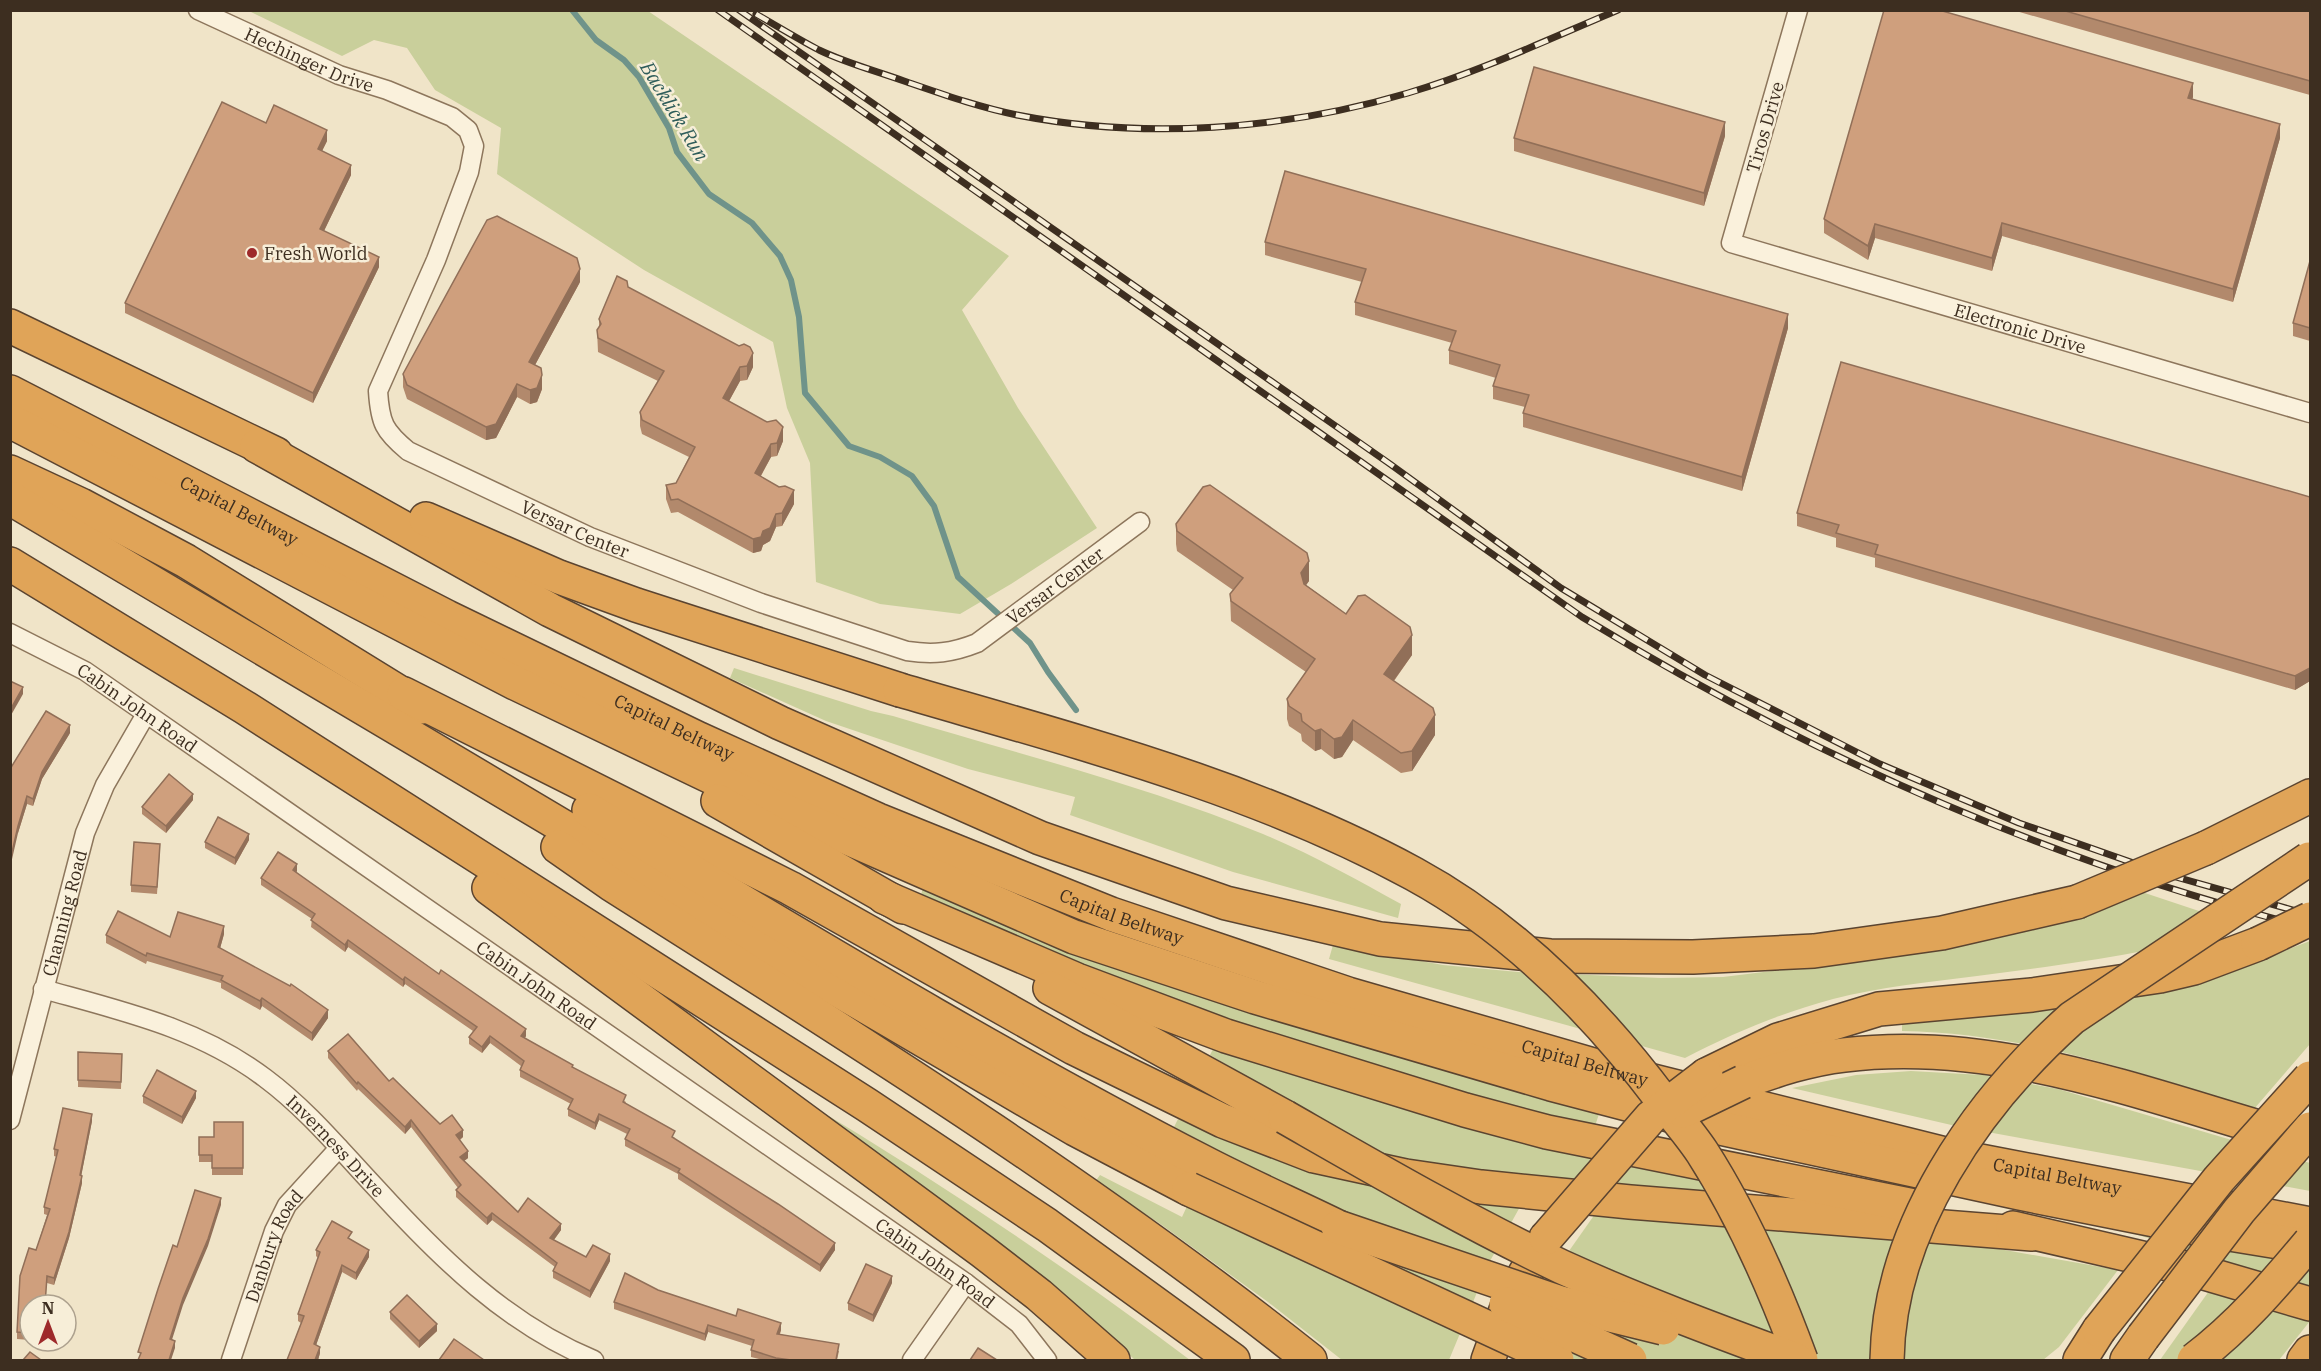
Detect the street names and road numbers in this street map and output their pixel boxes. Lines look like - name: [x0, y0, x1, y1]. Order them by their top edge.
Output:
- street label: Hechinger Drive: [241, 22, 377, 97]
- street label: Tiros Drive: [1741, 79, 1789, 175]
- street label: Electronic Drive: [1952, 298, 2089, 358]
- street label: Capital Beltway: [176, 470, 303, 550]
- street label: Versar Center: [517, 495, 633, 563]
- street label: Versar Center: [1001, 541, 1108, 629]
- street label: Cabin John Road: [74, 658, 202, 757]
- street label: Capital Beltway: [611, 688, 738, 765]
- street label: Channing Road: [37, 847, 92, 979]
- street label: Capital Beltway: [1056, 883, 1187, 949]
- street label: Cabin John Road: [472, 935, 601, 1035]
- street label: Capital Beltway: [1519, 1033, 1651, 1091]
- street label: Inverness Drive: [282, 1090, 390, 1202]
- street label: Capital Beltway: [1991, 1152, 2124, 1199]
- street label: Danbury Road: [239, 1184, 307, 1305]
- street label: Cabin John Road: [871, 1212, 1000, 1313]

